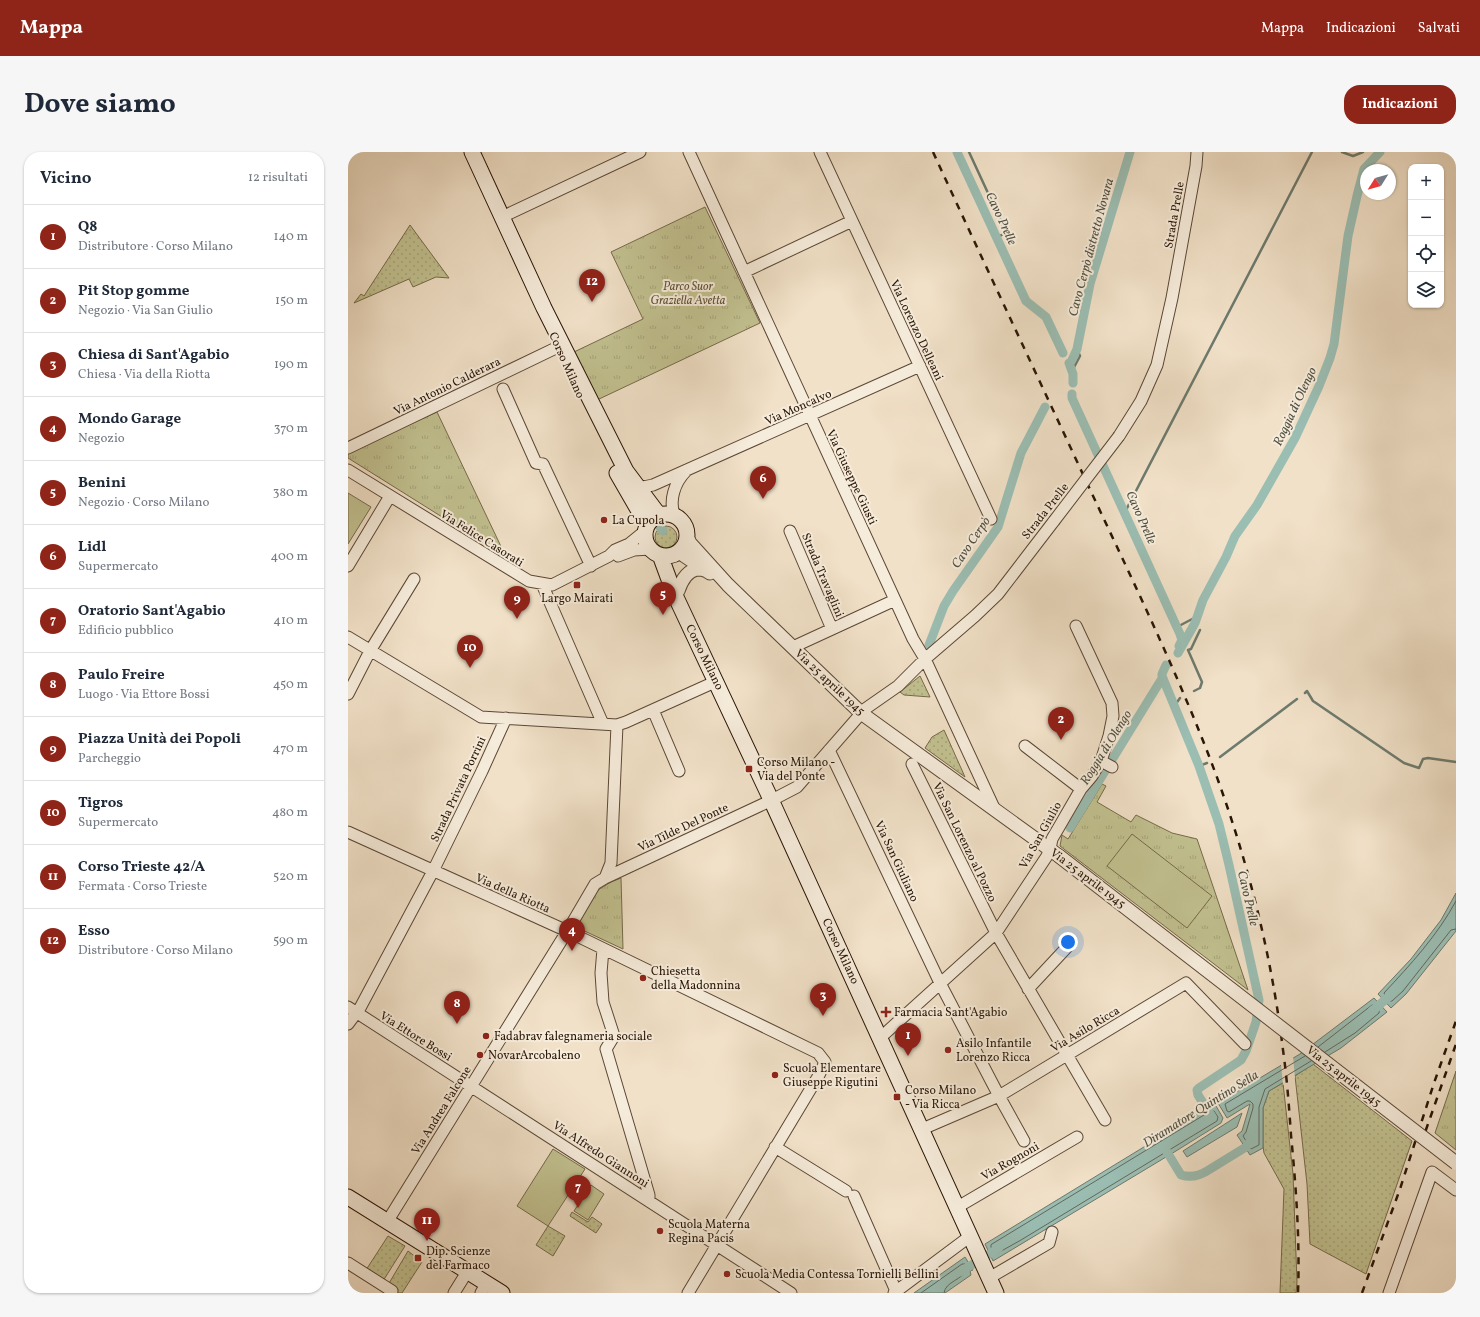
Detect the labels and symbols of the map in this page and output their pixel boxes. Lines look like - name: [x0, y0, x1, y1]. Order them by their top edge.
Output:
- north arrow: [1360, 164, 1396, 200]
- water label: Cavo Cerpò distretto Novara: [1065, 176, 1119, 319]
- street label: Strada Prelle: [1161, 180, 1189, 250]
- water label: Cavo Prelle: [980, 189, 1020, 248]
- pin: 12: [579, 269, 605, 302]
- street label: Via Lorenzo Delleani: [886, 277, 947, 384]
- park label: Parco Suor Graziella Avetta: [651, 279, 726, 309]
- street label: Corso Milano: [544, 330, 588, 401]
- street label: Via Antonio Calderara: [391, 354, 504, 420]
- water label: Roggia di Olengo: [1270, 364, 1322, 449]
- street label: Via Moncalvo: [762, 386, 834, 430]
- street label: Via Giuseppe Giusti: [822, 427, 880, 528]
- pin: 6: [750, 466, 776, 499]
- street label: Strada Prelle: [1019, 480, 1073, 543]
- water label: Cavo Prelle: [1120, 488, 1160, 547]
- street label: Via Felice Casorati: [436, 507, 527, 571]
- place label: La Cupola: [612, 513, 664, 529]
- water label: Cavo Cerpò: [948, 514, 996, 572]
- marker: La Cupola: [599, 515, 609, 525]
- street label: Strada Travaglini: [797, 531, 847, 620]
- marker: Largo Mairati: [572, 580, 582, 590]
- pin: 5: [650, 582, 676, 615]
- pin: 9: [504, 586, 530, 619]
- place label: Largo Mairati: [541, 591, 613, 607]
- street label: Corso Milano: [681, 622, 727, 693]
- pin: 10: [457, 635, 483, 668]
- street label: Via 25 aprile 1945: [791, 646, 868, 720]
- pin: 2: [1048, 707, 1074, 740]
- water label: Roggia di Olengo: [1077, 707, 1137, 789]
- street label: Strada Privata Porrini: [427, 734, 491, 845]
- place label: Corso Milano - Via del Ponte: [757, 755, 835, 785]
- marker: Corso Milano - Via del Ponte: [744, 764, 754, 774]
- street label: Via San Lorenzo al Pozzo: [928, 780, 1000, 905]
- street label: Via San Giulio: [1016, 799, 1066, 872]
- street label: Via Tilde Del Ponte: [636, 800, 732, 856]
- street label: Via San Giuliano: [870, 818, 922, 905]
- street label: Via 25 aprile 1945: [1046, 845, 1129, 913]
- water label: Cavo Prelle: [1232, 869, 1262, 928]
- street label: Via della Riotta: [473, 870, 552, 918]
- street label: Corso Milano: [818, 916, 862, 987]
- pin: 4: [559, 918, 585, 951]
- your location: [1058, 932, 1078, 952]
- place label: Chiesetta della Madonnina: [651, 964, 740, 994]
- marker: Chiesetta della Madonnina: [638, 973, 648, 983]
- pin: 3: [810, 983, 836, 1016]
- pin: 8: [444, 991, 470, 1024]
- street label: Via Asilo Ricca: [1048, 1003, 1123, 1057]
- place label: Farmacia Sant'Agabio: [894, 1005, 1007, 1021]
- marker: Farmacia Sant'Agabio: [881, 1007, 891, 1017]
- street label: Via Ettore Bossi: [376, 1008, 455, 1066]
- pin: 1: [895, 1023, 921, 1056]
- place label: Fadabrav falegnameria sociale: [494, 1029, 652, 1045]
- marker: Fadabrav falegnameria sociale: [481, 1031, 491, 1041]
- place label: Asilo Infantile Lorenzo Ricca: [956, 1036, 1032, 1066]
- street label: Via 25 aprile 1945: [1303, 1043, 1384, 1111]
- marker: Asilo Infantile Lorenzo Ricca: [943, 1045, 953, 1055]
- place label: NovarArcobaleno: [488, 1048, 580, 1064]
- marker: NovarArcobaleno: [475, 1050, 485, 1060]
- place label: Scuola Elementare Giuseppe Rigutini: [783, 1061, 881, 1091]
- street label: Via Andrea Falcone: [408, 1063, 476, 1158]
- water label: Diramatore Quintino Sella: [1140, 1067, 1262, 1153]
- marker: Scuola Elementare Giuseppe Rigutini: [770, 1070, 780, 1080]
- place label: Corso Milano - Via Ricca: [905, 1083, 976, 1113]
- marker: Corso Milano - Via Ricca: [892, 1092, 902, 1102]
- street label: Via Alfredo Giannoni: [549, 1118, 652, 1192]
- street label: Via Rognoni: [979, 1139, 1043, 1185]
- pin: 7: [565, 1175, 591, 1208]
- pin: 11: [414, 1208, 440, 1241]
- place label: Scuola Materna Regina Pacis: [668, 1217, 750, 1247]
- marker: Scuola Materna Regina Pacis: [655, 1226, 665, 1236]
- place label: Dip. Scienze del Farmaco: [426, 1244, 491, 1274]
- marker: Dip. Scienze del Farmaco: [413, 1253, 423, 1263]
- place label: Scuola Media Contessa Tornielli Bellini: [735, 1267, 939, 1283]
- marker: Scuola Media Contessa Tornielli Bellini: [722, 1269, 732, 1279]

